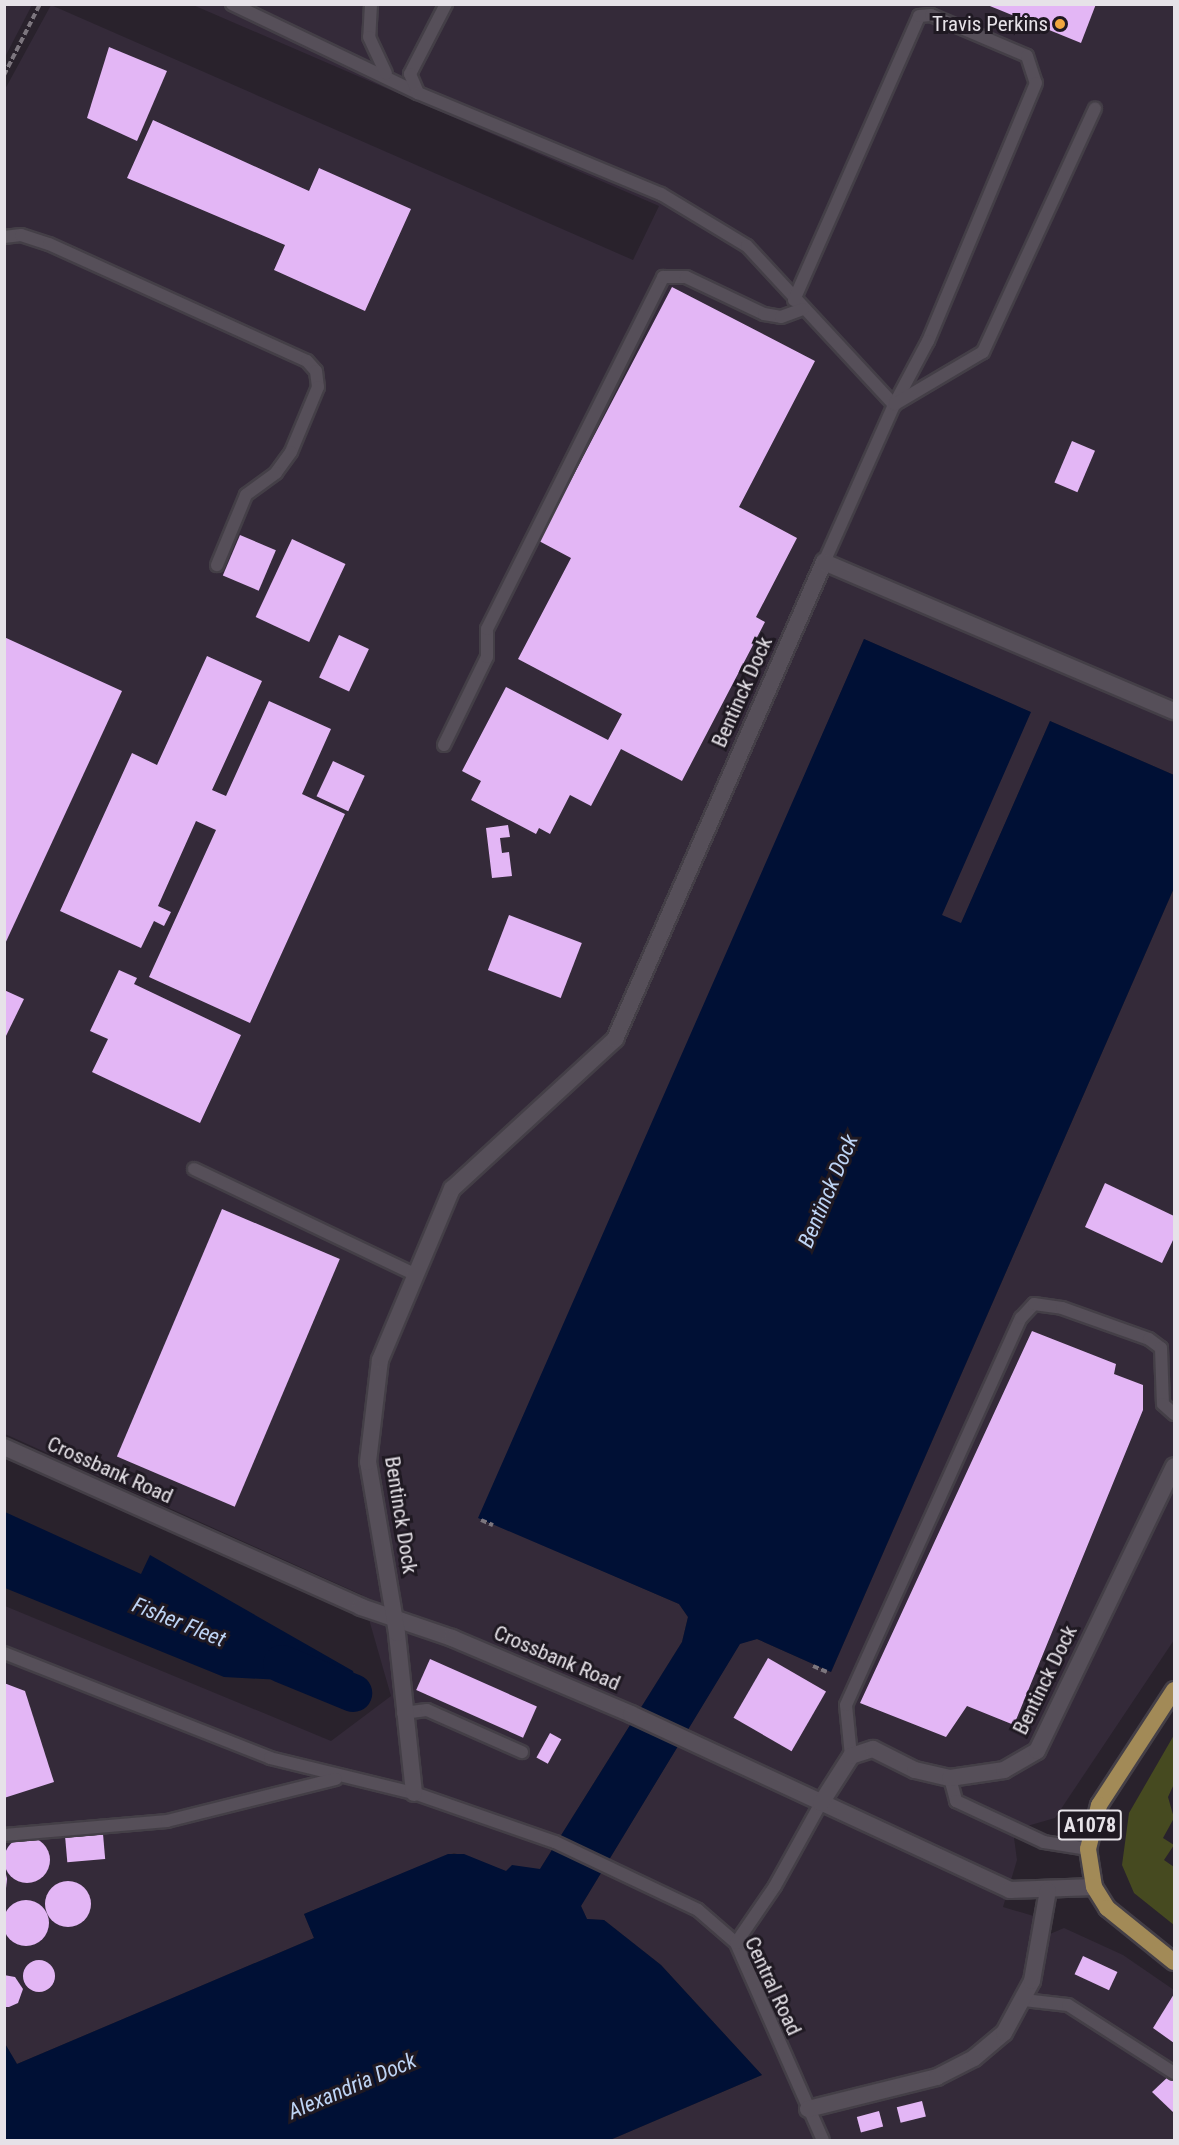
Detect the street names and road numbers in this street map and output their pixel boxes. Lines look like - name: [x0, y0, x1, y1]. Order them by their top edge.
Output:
- street label: Bentinck Dock: [706, 633, 778, 751]
- street label: Crossbank Road: [43, 1431, 177, 1509]
- street label: Bentinck Dock: [379, 1455, 423, 1575]
- street label: Crossbank Road: [490, 1620, 624, 1696]
- street label: Bentinck Dock: [1008, 1621, 1082, 1739]
- road number: A1078: [1057, 1808, 1123, 1842]
- street label: Central Road: [739, 1933, 807, 2039]

